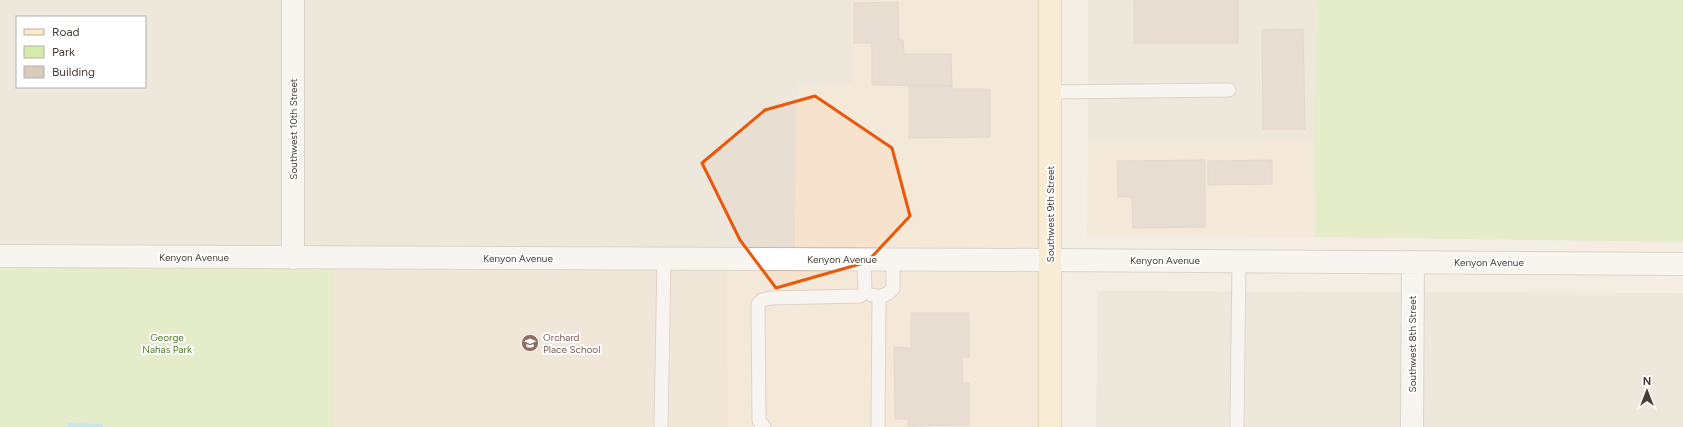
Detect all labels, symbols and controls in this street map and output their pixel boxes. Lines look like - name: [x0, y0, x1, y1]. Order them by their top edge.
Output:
- legend: [16, 16, 146, 88]
- text: Road: [52, 25, 80, 39]
- text: Park: [52, 45, 75, 59]
- text: Building: [52, 65, 95, 79]
- street label: Southwest 10th Street: [287, 78, 300, 180]
- street label: Southwest 9th Street: [1044, 166, 1057, 262]
- street label: Kenyon Avenue: [159, 251, 229, 264]
- street label: Kenyon Avenue: [483, 252, 553, 265]
- street label: Kenyon Avenue: [807, 253, 877, 266]
- street label: Kenyon Avenue: [1130, 254, 1200, 267]
- street label: Kenyon Avenue: [1454, 256, 1524, 269]
- street label: Southwest 8th Street: [1406, 295, 1419, 392]
- park label: George Nahas Park: [142, 331, 192, 356]
- place label: Orchard Place School: [543, 331, 600, 356]
- school or university icon: Orchard Place School: [520, 333, 540, 353]
- north arrow: [1627, 371, 1667, 411]
- text: N: [1643, 375, 1651, 388]

